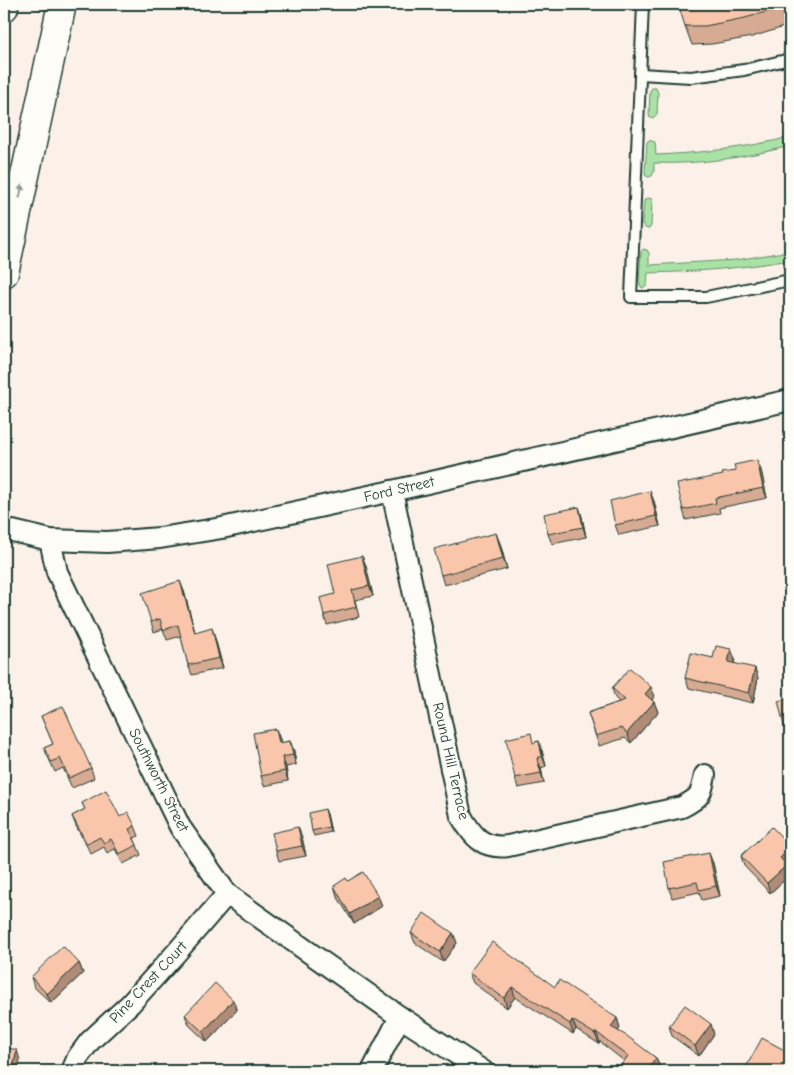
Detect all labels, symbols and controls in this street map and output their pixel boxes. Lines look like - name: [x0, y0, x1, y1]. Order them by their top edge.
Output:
- one-way arrow: [17, 184, 25, 199]
- street label: Ford Street: [362, 472, 437, 506]
- street label: Round Hill Terrace: [429, 701, 473, 822]
- street label: Southworth Street: [125, 725, 193, 835]
- street label: Pine Crest Court: [105, 937, 191, 1027]

